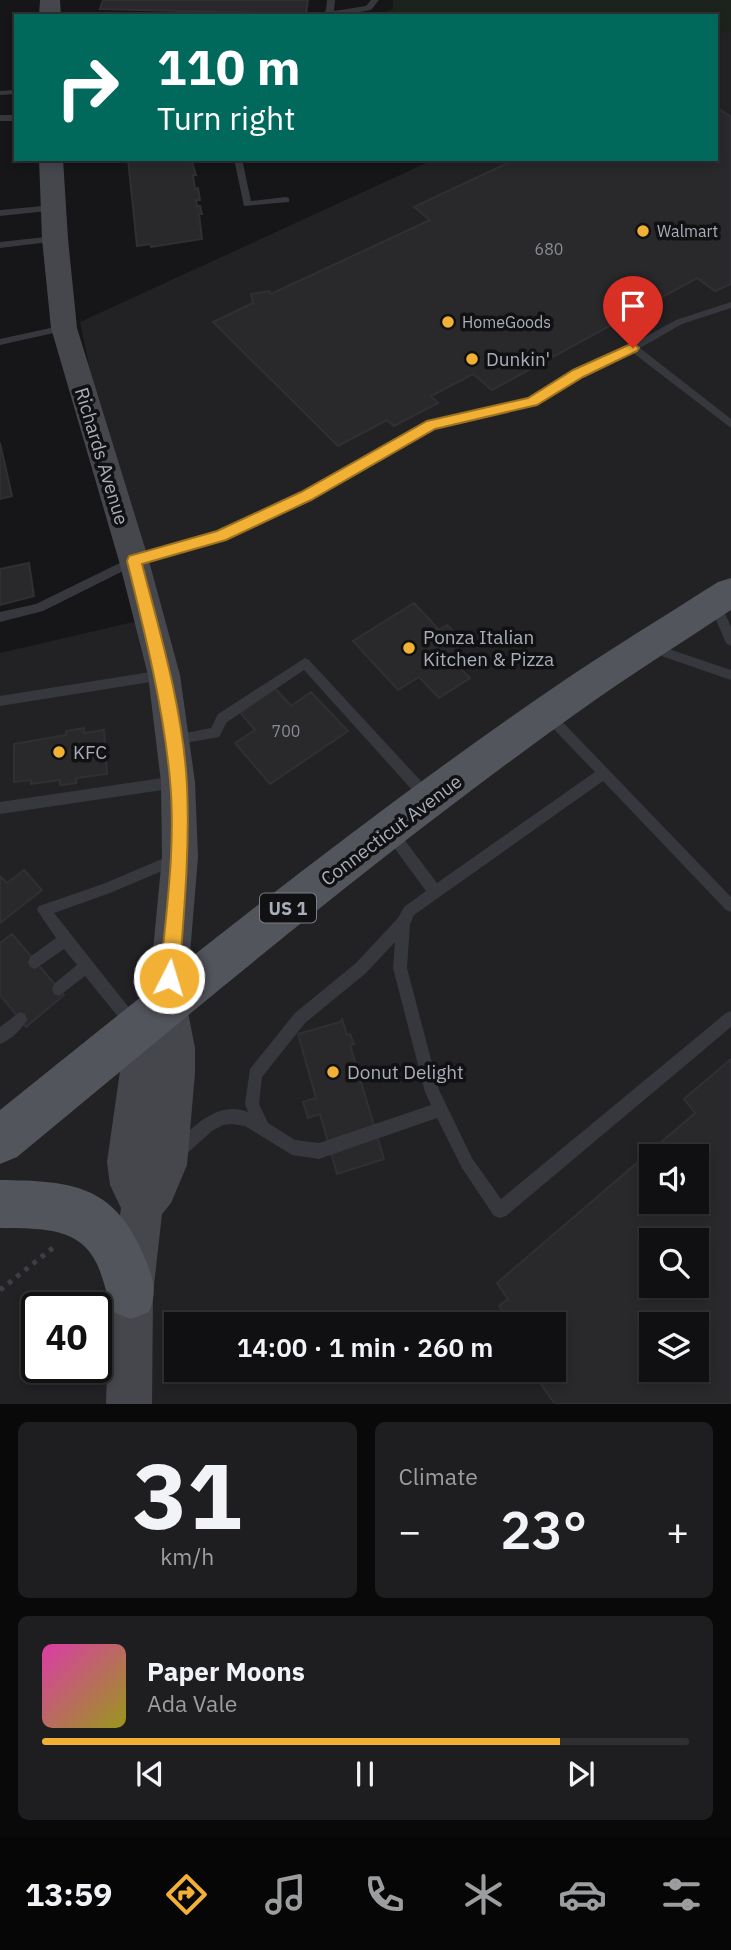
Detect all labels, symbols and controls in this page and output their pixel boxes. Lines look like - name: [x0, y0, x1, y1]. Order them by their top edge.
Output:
- text: 110 m: [157, 35, 301, 98]
- icon: right: [42, 42, 133, 133]
- text: Turn right: [157, 97, 295, 139]
- place label: Walmart: [657, 221, 718, 241]
- marker: Walmart: [635, 223, 651, 239]
- house number: 680: [535, 239, 563, 259]
- pin: [603, 276, 663, 348]
- icon: arrive: [614, 287, 652, 325]
- place label: HomeGoods: [462, 312, 551, 332]
- marker: HomeGoods: [440, 314, 456, 330]
- place label: Dunkin': [486, 347, 550, 371]
- marker: Dunkin': [464, 351, 480, 367]
- street label: Richards Avenue: [70, 384, 134, 528]
- place label: Ponza Italian Kitchen & Pizza: [423, 625, 554, 671]
- marker: Ponza Italian Kitchen & Pizza: [401, 640, 417, 656]
- house number: 700: [272, 721, 300, 741]
- place label: KFC: [73, 740, 107, 764]
- marker: KFC: [51, 744, 67, 760]
- street label: Connecticut Avenue: [316, 769, 466, 891]
- road number: US 1: [260, 894, 316, 923]
- position arrow: [132, 941, 206, 1015]
- place label: Donut Delight: [347, 1060, 464, 1084]
- marker: Donut Delight: [325, 1064, 341, 1080]
- map controls: [639, 1144, 709, 1382]
- button: sound: [639, 1144, 709, 1214]
- button: search: [639, 1228, 709, 1298]
- speed limit sign: 40: [21, 1292, 112, 1383]
- button: layers: [639, 1312, 709, 1382]
- text: 14:00 · 1 min · 260 m: [237, 1330, 493, 1364]
- text: 31: [133, 1436, 242, 1554]
- text: Climate: [399, 1461, 478, 1491]
- text: 23°: [500, 1496, 587, 1563]
- text: −: [399, 1506, 421, 1555]
- text: +: [666, 1506, 689, 1555]
- text: km/h: [160, 1541, 214, 1571]
- text: Paper Moons: [147, 1654, 305, 1688]
- text: Ada Vale: [147, 1688, 237, 1718]
- icon: previous: [131, 1755, 169, 1793]
- icon: pause: [346, 1755, 384, 1793]
- icon: next: [562, 1755, 600, 1793]
- icon: directions: [162, 1870, 211, 1919]
- icon: music: [261, 1870, 310, 1919]
- icon: phone: [360, 1870, 409, 1919]
- icon: climate: [459, 1870, 508, 1919]
- icon: car: [558, 1870, 607, 1919]
- icon: filters: [657, 1870, 706, 1919]
- text: 13:59: [25, 1873, 112, 1915]

